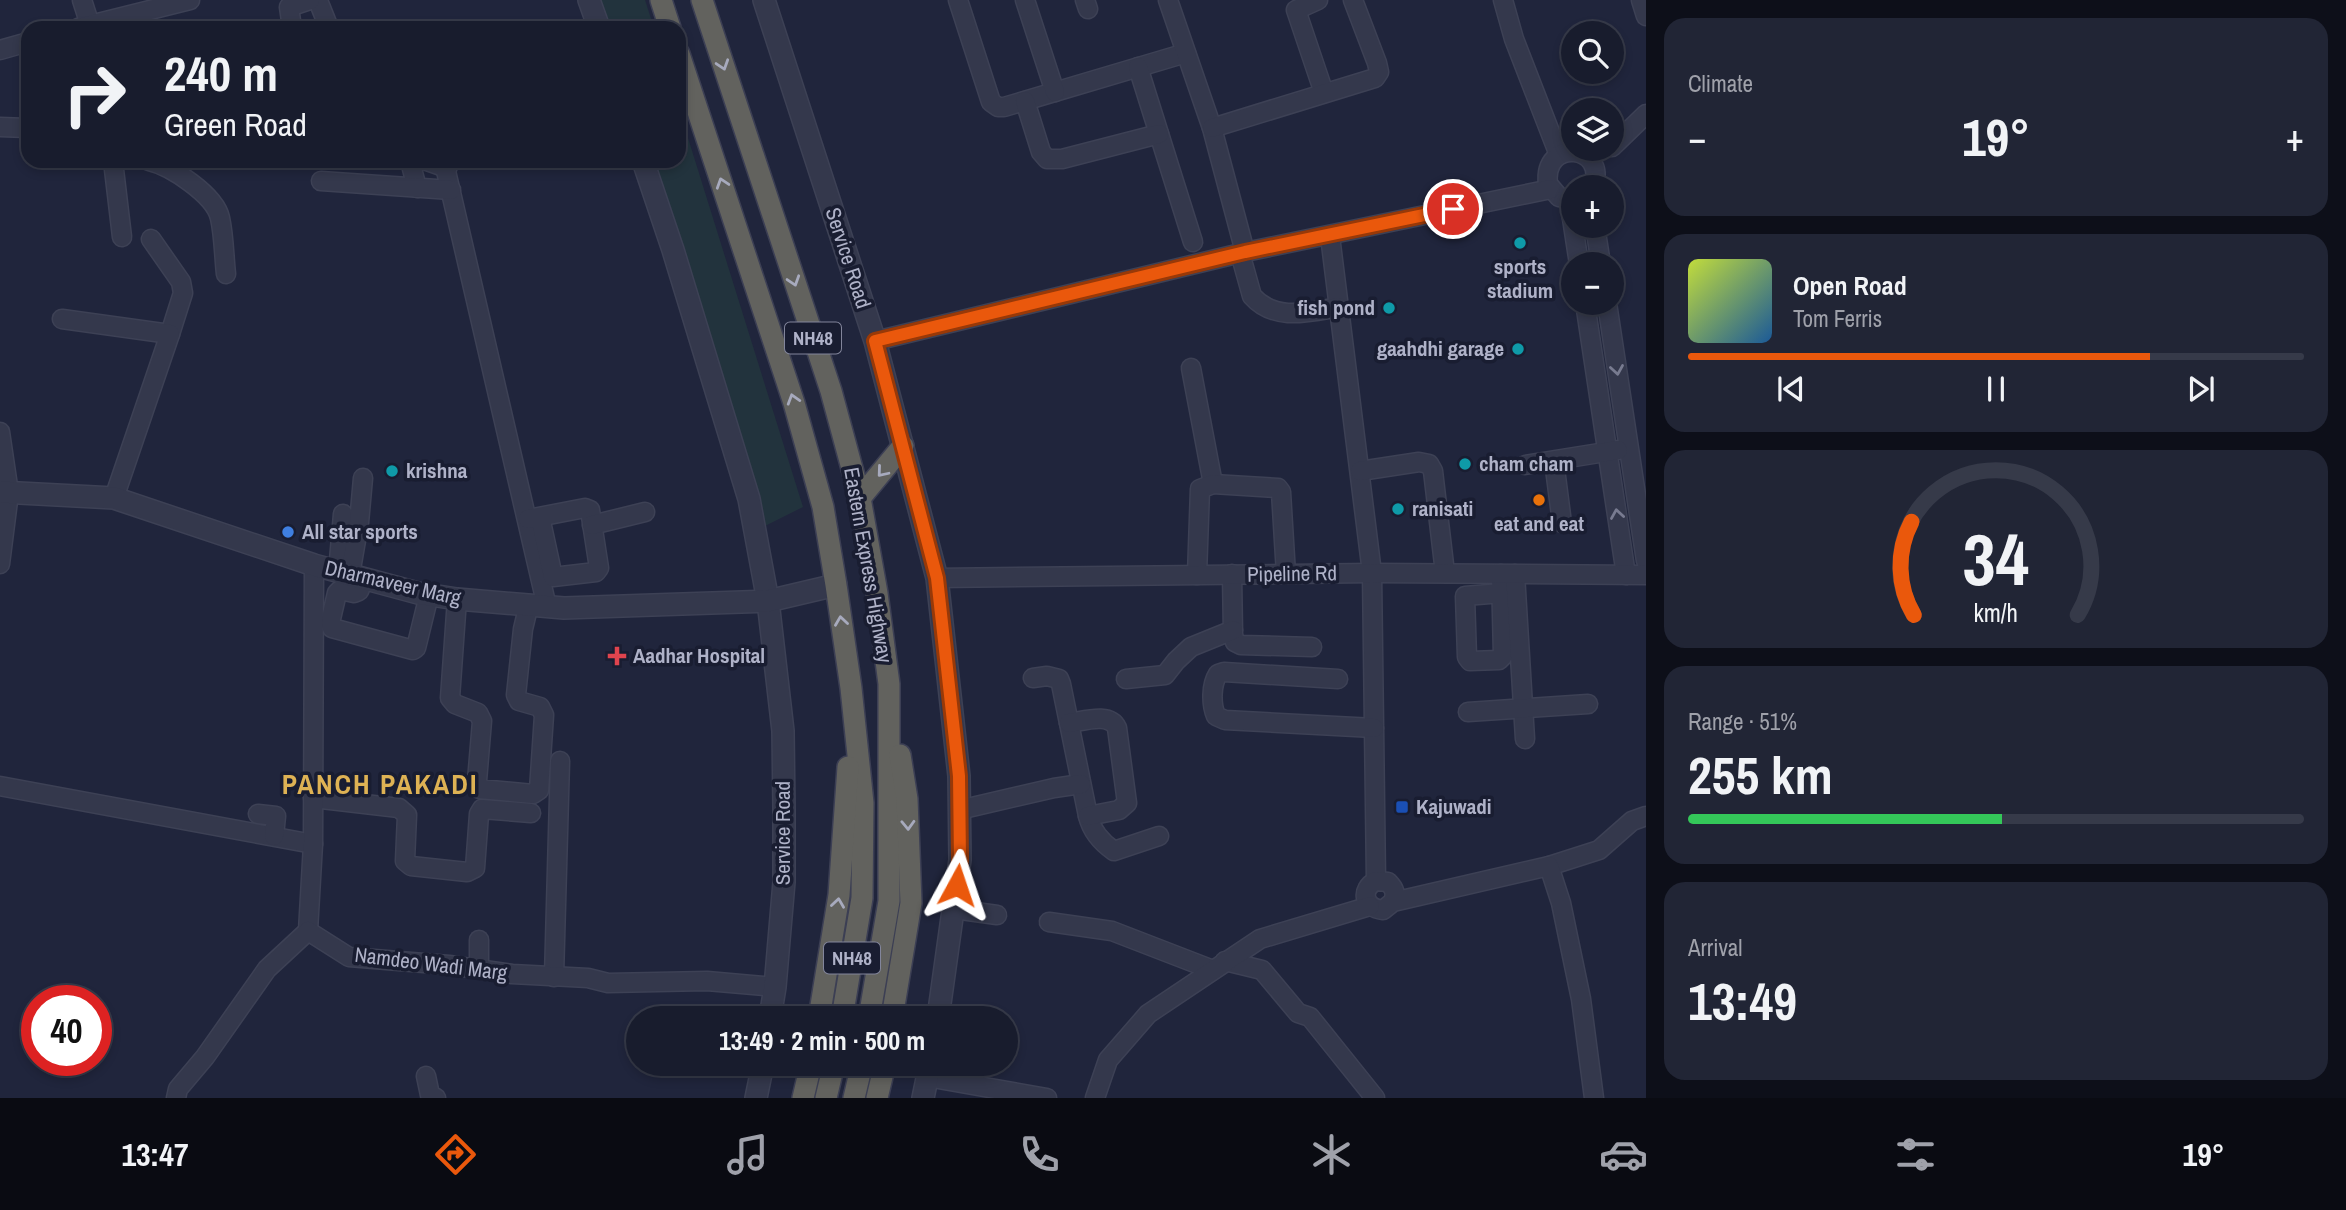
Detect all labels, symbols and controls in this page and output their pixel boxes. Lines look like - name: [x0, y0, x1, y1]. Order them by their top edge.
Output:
- map controls: [1561, 21, 1624, 315]
- button: search: [1561, 21, 1624, 84]
- text: 240 m: [164, 40, 278, 106]
- icon: right: [49, 49, 140, 140]
- one-way arrow: [715, 58, 729, 70]
- text: Climate: [1688, 68, 1753, 99]
- button: layers: [1561, 98, 1624, 161]
- text: 19°: [1962, 102, 2030, 172]
- text: Green Road: [164, 103, 307, 146]
- text: −: [1688, 112, 1706, 163]
- text: +: [2286, 112, 2304, 163]
- button: +: [1561, 175, 1624, 238]
- one-way arrow: [715, 177, 730, 189]
- pin: [1423, 179, 1483, 239]
- icon: arrive: [1434, 190, 1472, 228]
- street label: Service Road: [819, 204, 878, 312]
- marker: sports stadium: [1512, 235, 1528, 251]
- place label: sports stadium: [1487, 252, 1553, 305]
- button: −: [1561, 252, 1624, 315]
- text: Open Road: [1793, 268, 1907, 303]
- one-way arrow: [786, 274, 801, 286]
- place label: fish pond: [1298, 293, 1375, 322]
- marker: fish pond: [1381, 300, 1397, 316]
- text: Tom Ferris: [1793, 303, 1882, 334]
- road number: NH48: [785, 322, 841, 354]
- place label: gaahdhi garage: [1377, 334, 1504, 363]
- marker: gaahdhi garage: [1510, 341, 1526, 357]
- one-way arrow: [1609, 364, 1624, 376]
- icon: previous: [1772, 370, 1810, 408]
- icon: pause: [1977, 370, 2015, 408]
- icon: next: [2182, 370, 2220, 408]
- one-way arrow: [786, 393, 801, 405]
- place label: cham cham: [1479, 449, 1574, 478]
- place label: krishna: [406, 456, 468, 485]
- marker: cham cham: [1457, 456, 1473, 472]
- marker: krishna: [384, 463, 400, 479]
- street label: Eastern Express Highway: [837, 465, 900, 665]
- one-way arrow: [877, 465, 890, 477]
- marker: eat and eat: [1531, 492, 1547, 508]
- place label: ranisati: [1412, 494, 1473, 523]
- marker: ranisati: [1390, 501, 1406, 517]
- one-way arrow: [1609, 508, 1624, 520]
- place label: eat and eat: [1494, 509, 1584, 538]
- text: 34: [1963, 510, 2029, 608]
- place label: All star sports: [302, 517, 418, 546]
- marker: All star sports: [280, 524, 296, 540]
- street label: Dharmaveer Marg: [322, 553, 464, 612]
- street label: Pipeline Rd: [1247, 558, 1337, 589]
- text: km/h: [1974, 596, 2018, 630]
- one-way arrow: [834, 615, 849, 627]
- place label: Aadhar Hospital: [633, 641, 765, 670]
- marker: Aadhar Hospital: [607, 646, 627, 666]
- text: Range · 51%: [1688, 706, 1797, 737]
- text: 255 km: [1688, 740, 1833, 810]
- district label: PANCH PAKADI: [282, 765, 478, 803]
- street label: Service Road: [768, 781, 797, 885]
- place label: Kajuwadi: [1416, 792, 1492, 821]
- marker: Kajuwadi: [1394, 799, 1410, 815]
- one-way arrow: [901, 819, 916, 830]
- position arrow: [920, 848, 994, 922]
- one-way arrow: [830, 897, 845, 909]
- text: Arrival: [1688, 932, 1743, 963]
- street label: Namdeo Wadi Marg: [353, 940, 509, 987]
- road number: NH48: [824, 942, 880, 974]
- text: 13:49: [1688, 966, 1797, 1036]
- speed limit sign: 40: [21, 985, 112, 1076]
- text: 13:49 · 2 min · 500 m: [719, 1023, 925, 1058]
- icon: directions: [431, 1130, 480, 1179]
- icon: music: [723, 1130, 772, 1179]
- icon: phone: [1015, 1130, 1064, 1179]
- icon: climate: [1307, 1130, 1356, 1179]
- icon: car: [1599, 1130, 1648, 1179]
- icon: filters: [1891, 1130, 1940, 1179]
- text: 13:47: [121, 1133, 189, 1176]
- text: 19°: [2183, 1133, 2225, 1176]

